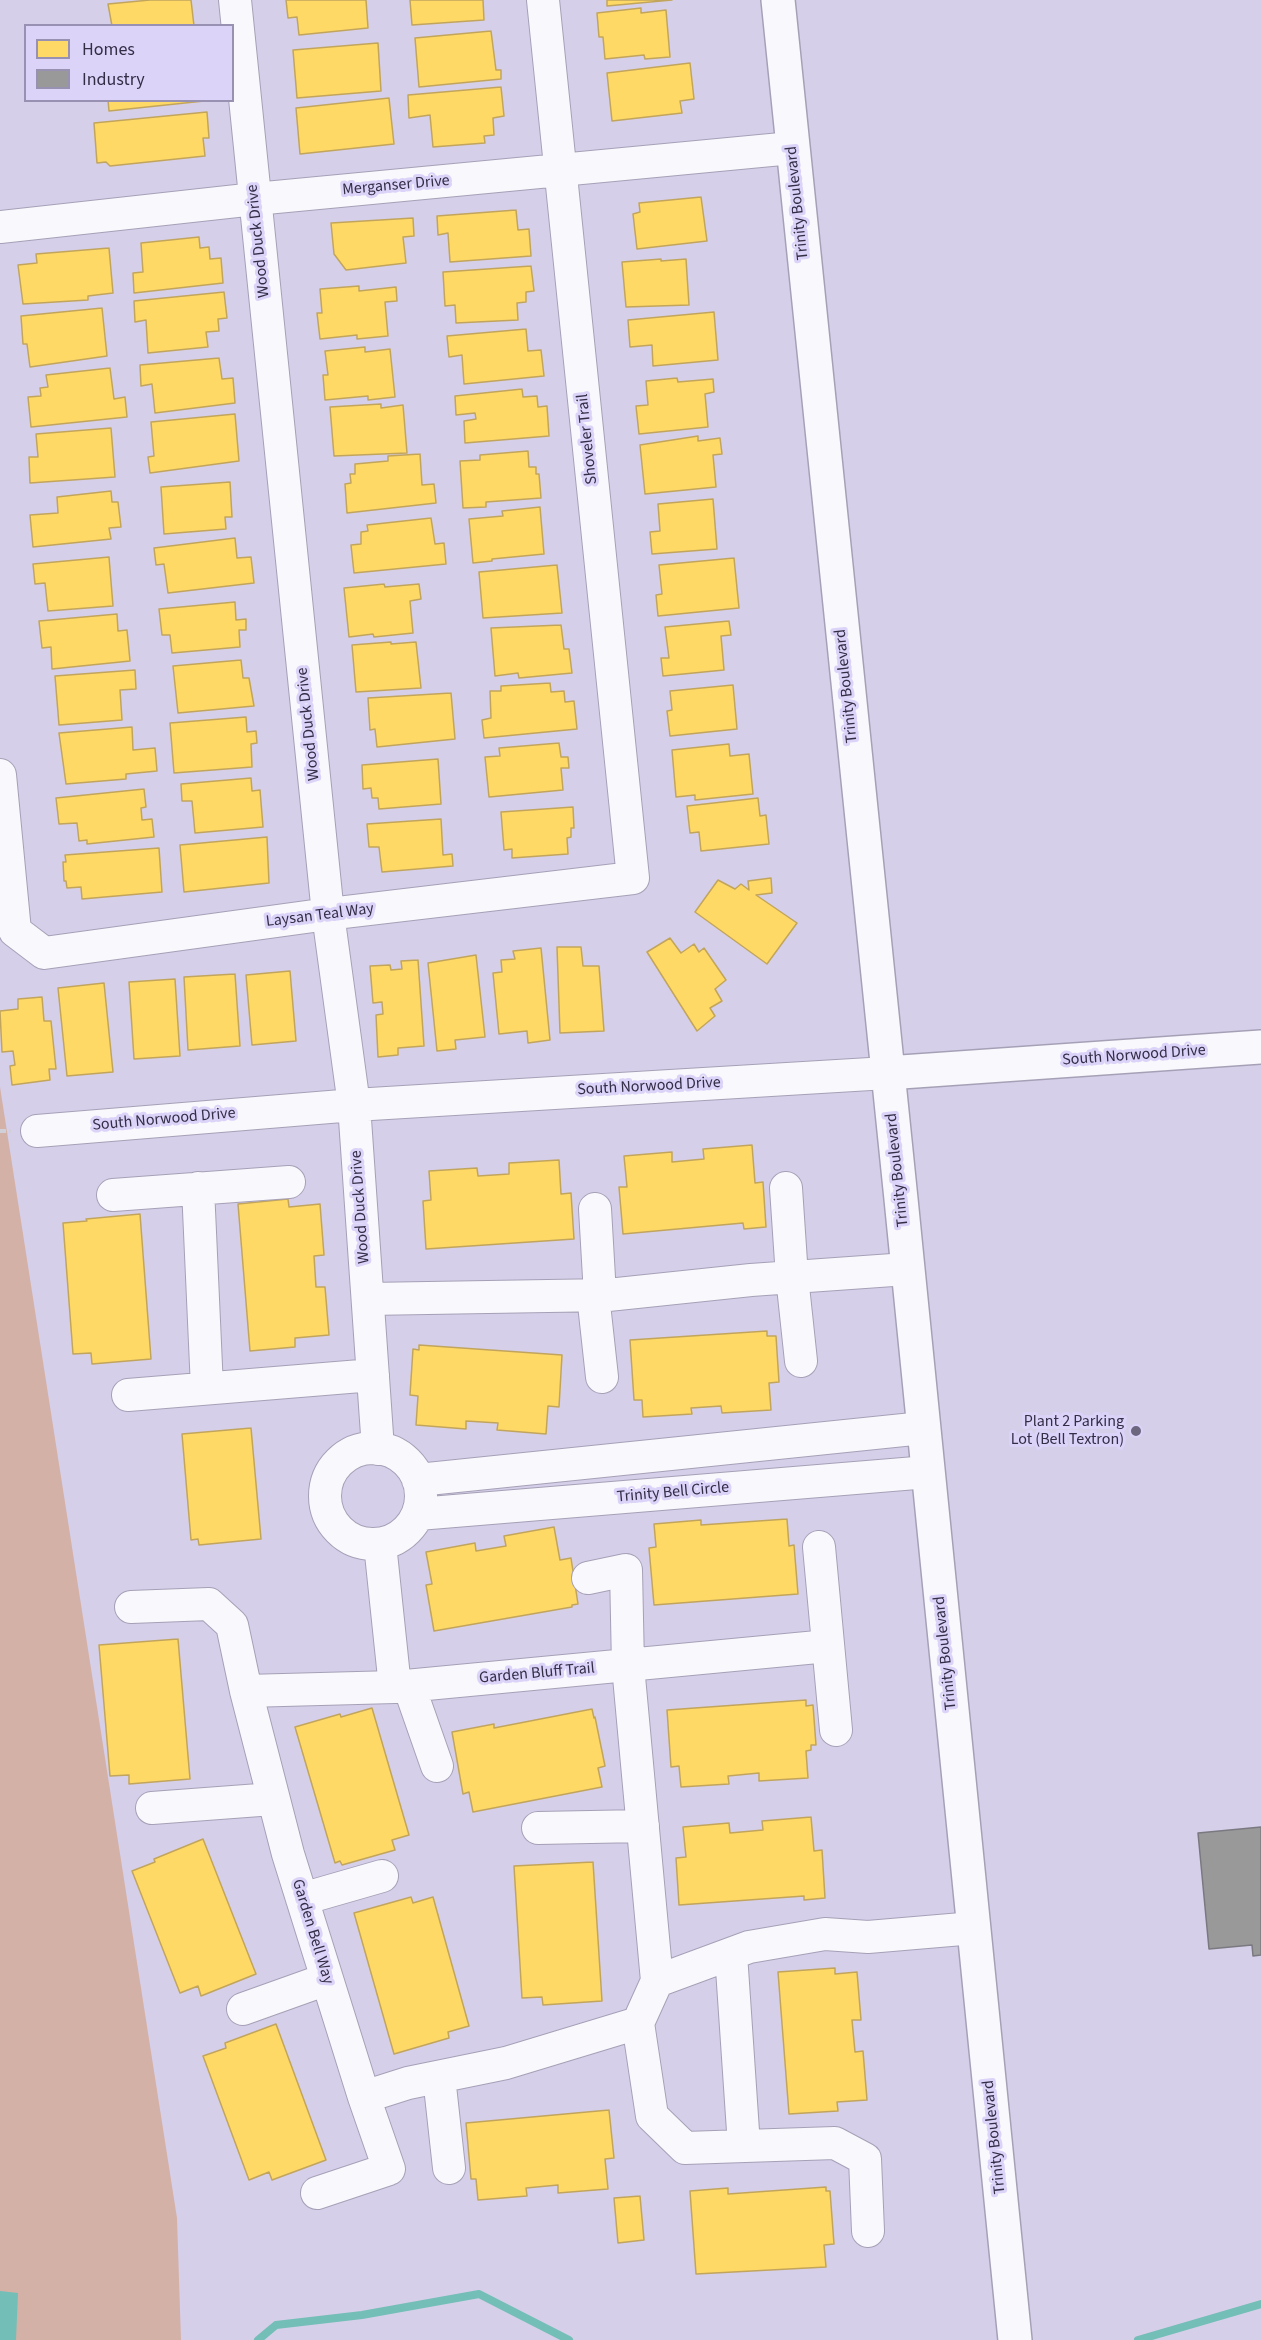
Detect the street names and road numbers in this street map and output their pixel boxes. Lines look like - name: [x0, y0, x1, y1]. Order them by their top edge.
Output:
- street label: Trinity Boulevard: [782, 145, 814, 261]
- street label: Merganser Drive: [342, 172, 450, 200]
- street label: Wood Duck Drive: [244, 183, 274, 299]
- street label: Shoveler Trail: [574, 393, 602, 485]
- street label: Trinity Boulevard: [831, 628, 863, 744]
- street label: Wood Duck Drive: [294, 666, 324, 782]
- street label: Laysan Teal Way: [265, 900, 375, 932]
- street label: South Norwood Drive: [1062, 1041, 1206, 1071]
- street label: South Norwood Drive: [577, 1074, 721, 1100]
- street label: South Norwood Drive: [92, 1104, 236, 1136]
- street label: Trinity Boulevard: [882, 1112, 914, 1228]
- street label: Wood Duck Drive: [347, 1150, 375, 1264]
- street label: Trinity Bell Circle: [616, 1479, 730, 1507]
- street label: Trinity Boulevard: [930, 1595, 962, 1711]
- street label: Garden Bluff Trail: [478, 1659, 596, 1689]
- street label: Garden Bell Way: [287, 1877, 337, 1987]
- street label: Trinity Boulevard: [979, 2079, 1011, 2195]

